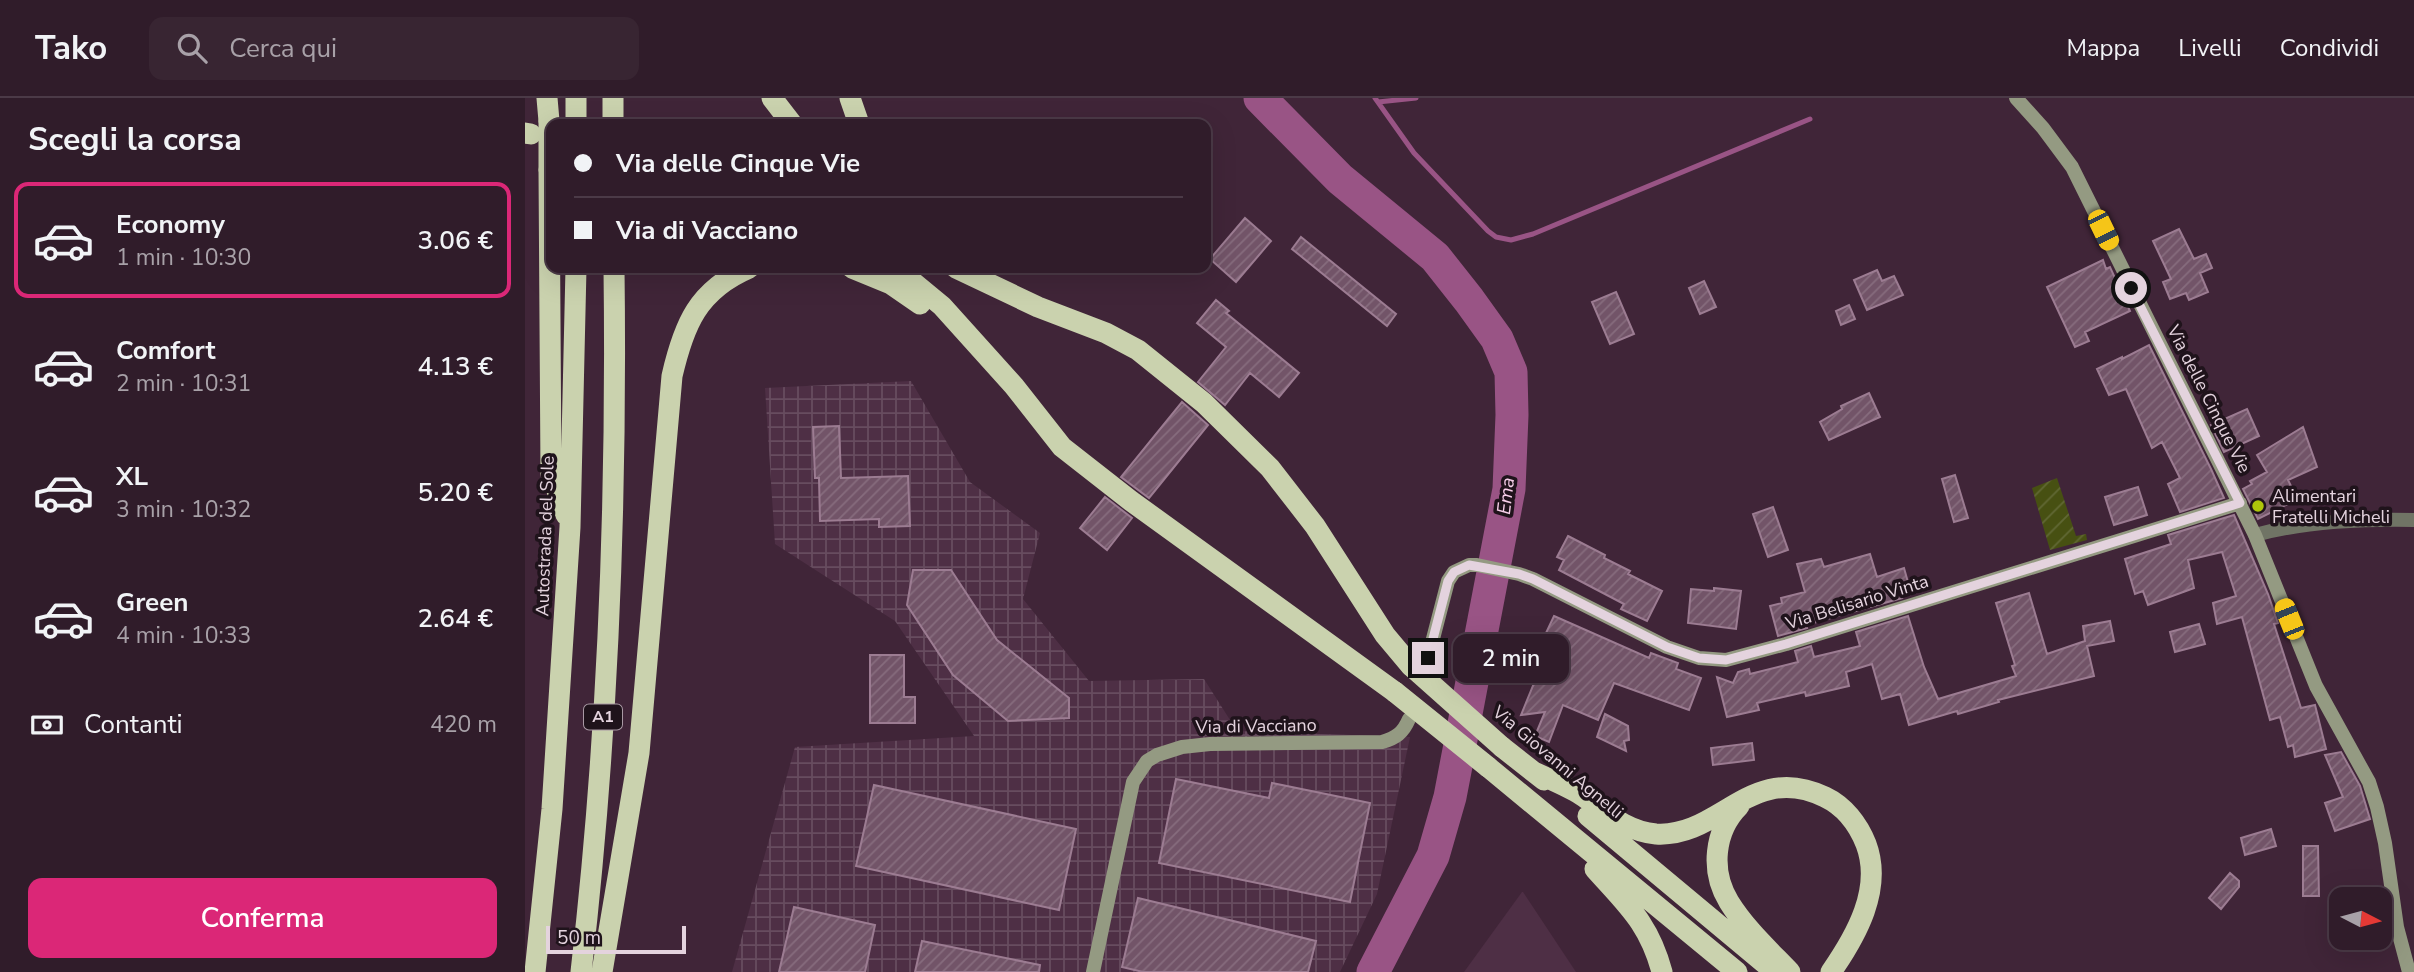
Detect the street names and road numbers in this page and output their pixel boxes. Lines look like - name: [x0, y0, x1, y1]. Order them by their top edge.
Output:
- street label: Via delle Cinque Vie: [2161, 320, 2257, 477]
- street label: Autostrada del Sole: [530, 455, 560, 617]
- street label: Via Belisario Vinta: [1782, 569, 1931, 635]
- street label: Via Giovanni Agnelli: [1487, 699, 1629, 824]
- road number: A1: [584, 704, 622, 730]
- street label: Via di Vacciano: [1194, 713, 1317, 739]

